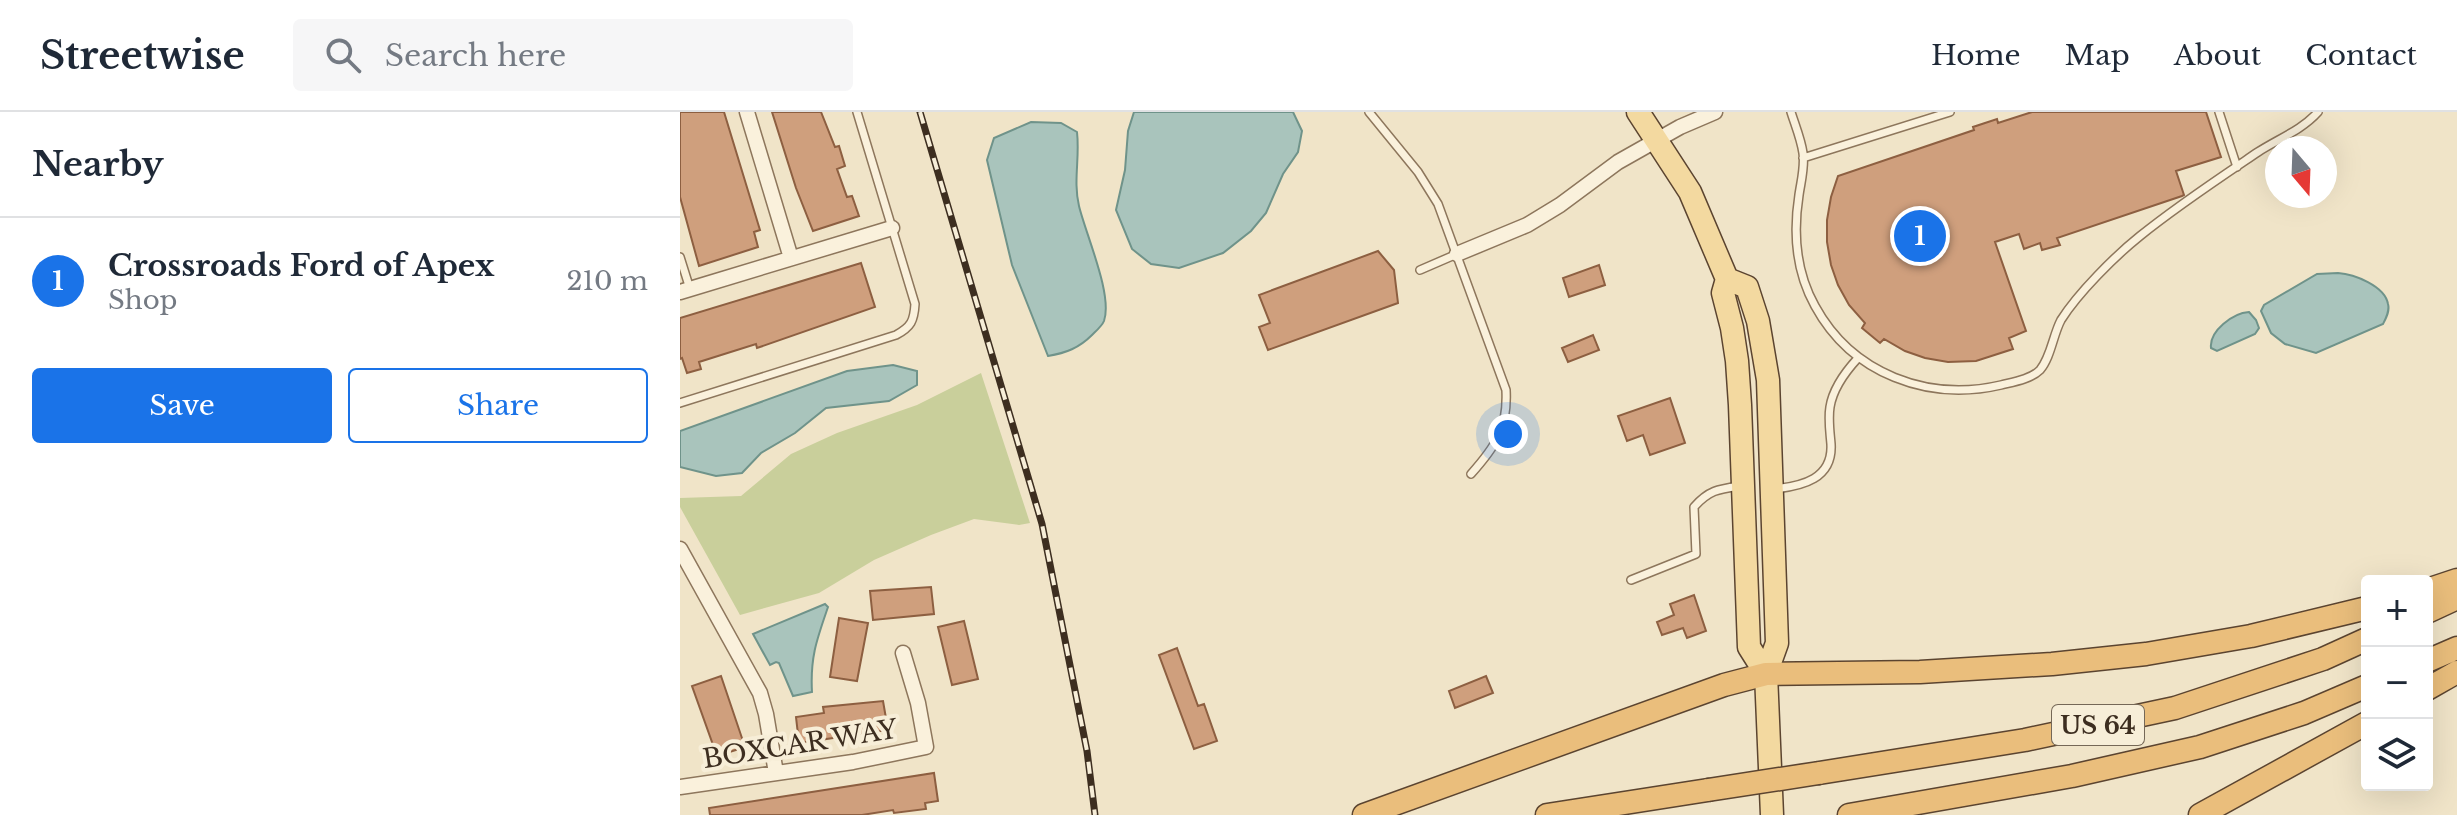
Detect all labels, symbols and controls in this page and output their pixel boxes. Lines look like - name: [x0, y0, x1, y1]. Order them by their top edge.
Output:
- search box: [293, 19, 853, 91]
- text: Streetwise: [40, 32, 245, 79]
- icon: search: [321, 33, 365, 77]
- text: Search here: [385, 37, 566, 74]
- text: Home: [1931, 38, 2021, 73]
- text: Map: [2065, 38, 2130, 73]
- text: About: [2174, 38, 2261, 73]
- text: Contact: [2305, 38, 2417, 73]
- north arrow: [2265, 136, 2337, 208]
- text: Nearby: [32, 143, 164, 185]
- pin: 1: [1894, 206, 1946, 266]
- text: Crossroads Ford of Apex: [108, 247, 495, 284]
- text: 1: [52, 265, 64, 297]
- text: 210 m: [566, 265, 648, 297]
- text: Shop: [108, 284, 177, 316]
- button: Save: [32, 368, 332, 443]
- button: Share: [348, 368, 648, 443]
- your location: [1488, 414, 1528, 454]
- map controls: [2361, 575, 2433, 791]
- button: +: [2361, 575, 2433, 647]
- button: −: [2361, 647, 2433, 719]
- road number: US 64: [2052, 705, 2144, 745]
- street label: BOXCAR WAY: [700, 713, 901, 775]
- button: layers: [2361, 719, 2433, 791]

